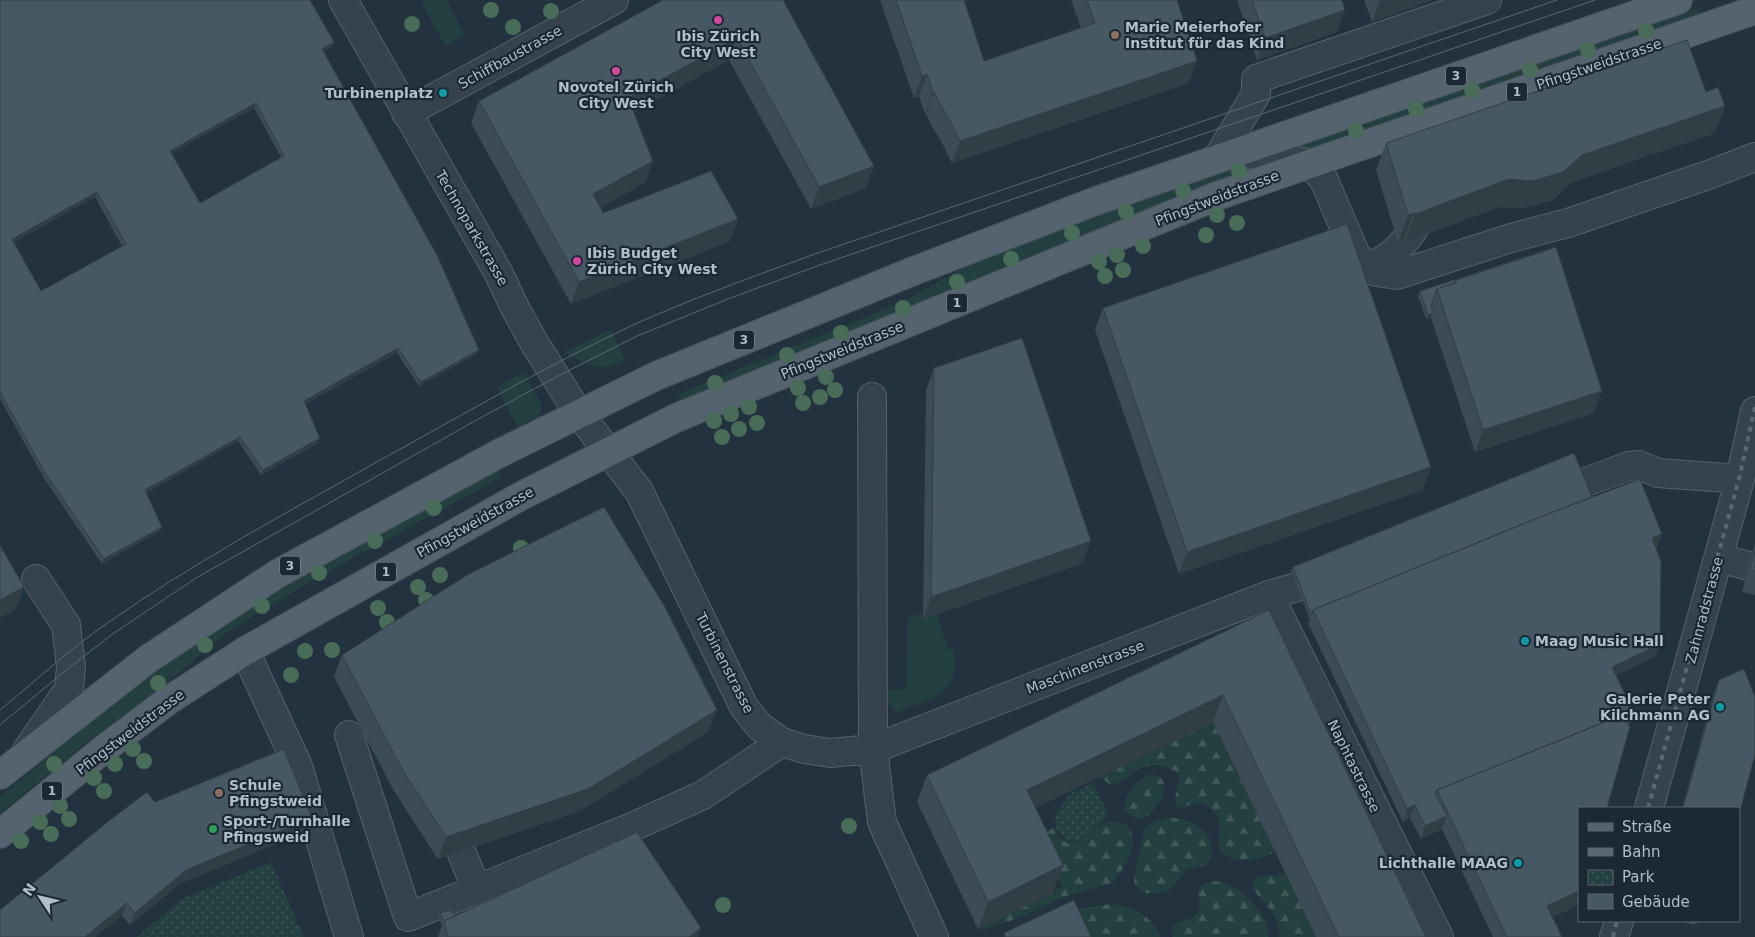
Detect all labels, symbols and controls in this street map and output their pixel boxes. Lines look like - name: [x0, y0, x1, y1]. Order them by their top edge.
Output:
- marker: Ibis Zürich City West: [712, 14, 724, 26]
- place label: Marie Meierhofer Institut für das Kind: [1125, 19, 1284, 51]
- street label: Schiffbaustrasse: [456, 22, 564, 92]
- place label: Ibis Zürich City West: [676, 28, 760, 60]
- marker: Marie Meierhofer Institut für das Kind: [1109, 29, 1121, 41]
- street label: Pfingstweidstrasse: [1534, 35, 1664, 93]
- marker: Novotel Zürich City West: [610, 65, 622, 77]
- road number: 3: [1446, 66, 1466, 85]
- place label: Novotel Zürich City West: [558, 79, 674, 111]
- road number: 1: [1507, 82, 1527, 101]
- place label: Turbinenplatz: [325, 85, 433, 101]
- marker: Turbinenplatz: [437, 87, 449, 99]
- street label: Technoparkstrasse: [432, 167, 512, 288]
- street label: Pfingstweidstrasse: [1153, 167, 1281, 229]
- place label: Ibis Budget Zürich City West: [587, 245, 717, 277]
- marker: Ibis Budget Zürich City West: [571, 255, 583, 267]
- road number: 1: [947, 294, 967, 312]
- street label: Pfingstweidstrasse: [778, 318, 906, 382]
- road number: 3: [734, 330, 754, 350]
- street label: Pfingstweidstrasse: [414, 483, 536, 561]
- street label: Zahnradstrasse: [1682, 555, 1726, 665]
- road number: 3: [280, 556, 300, 576]
- road number: 1: [376, 562, 396, 582]
- street label: Turbinenstrasse: [692, 609, 757, 716]
- place label: Maag Music Hall: [1535, 633, 1664, 649]
- marker: Maag Music Hall: [1519, 635, 1531, 647]
- street label: Maschinenstrasse: [1024, 637, 1146, 697]
- street label: Pfingstweidstrasse: [73, 686, 187, 778]
- place label: Galerie Peter Kilchmann AG: [1600, 691, 1710, 723]
- marker: Galerie Peter Kilchmann AG: [1714, 701, 1726, 713]
- street label: Naphtastrasse: [1325, 717, 1383, 815]
- place label: Schule Pfingstweid: [229, 777, 322, 809]
- road number: 1: [42, 781, 62, 800]
- marker: Schule Pfingstweid: [213, 787, 225, 799]
- legend: [1578, 807, 1740, 922]
- place label: Sport-/Turnhalle Pfingsweid: [223, 813, 351, 845]
- text: Straße: [1622, 818, 1671, 836]
- marker: Sport-/Turnhalle Pfingsweid: [207, 823, 219, 835]
- text: Bahn: [1622, 843, 1661, 861]
- place label: Lichthalle MAAG: [1379, 855, 1508, 871]
- marker: Lichthalle MAAG: [1512, 857, 1524, 869]
- text: Park: [1622, 868, 1655, 886]
- north arrow: [15, 872, 65, 922]
- text: N: [19, 880, 39, 899]
- text: Gebäude: [1622, 893, 1690, 911]

